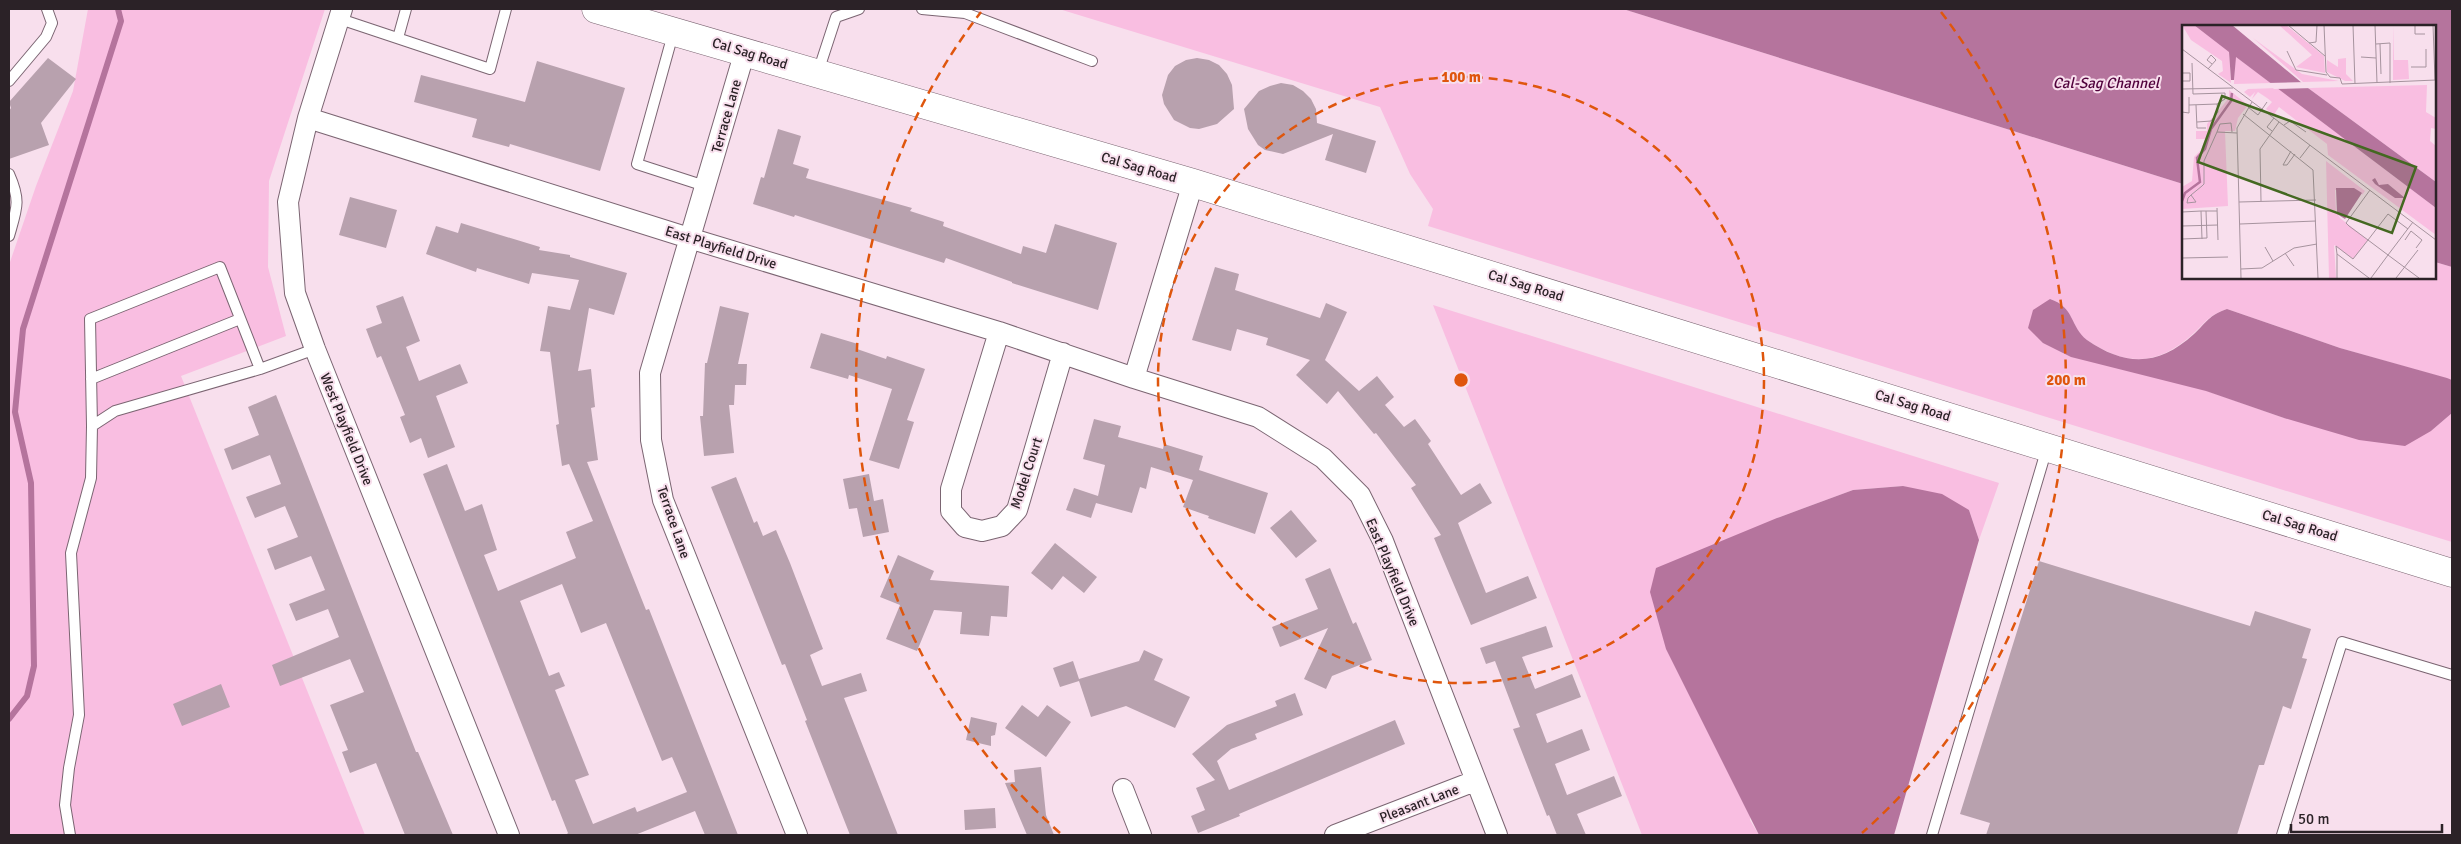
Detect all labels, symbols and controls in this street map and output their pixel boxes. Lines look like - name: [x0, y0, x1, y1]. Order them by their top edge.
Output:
- inset map: [2182, 25, 2436, 279]
- street label: Cal Sag Road: [710, 34, 790, 73]
- text: 100 m: [1441, 68, 1481, 86]
- water label: Cal-Sag Channel: [2053, 74, 2161, 92]
- street label: Terrace Lane: [708, 78, 745, 155]
- street label: Cal Sag Road: [1099, 149, 1179, 186]
- street label: East Playfield Drive: [663, 222, 779, 273]
- street label: Cal Sag Road: [1486, 266, 1566, 305]
- street label: West Playfield Drive: [316, 371, 377, 488]
- centre of rings: [1452, 371, 1470, 389]
- text: 200 m: [2046, 371, 2086, 389]
- street label: Cal Sag Road: [1873, 386, 1953, 425]
- street label: Model Court: [1007, 435, 1046, 511]
- street label: Terrace Lane: [653, 484, 694, 561]
- street label: Cal Sag Road: [2260, 506, 2340, 545]
- street label: East Playfield Drive: [1362, 516, 1423, 629]
- street label: Pleasant Lane: [1377, 781, 1461, 826]
- scale bar: [2291, 802, 2442, 834]
- text: 50 m: [2298, 810, 2329, 828]

